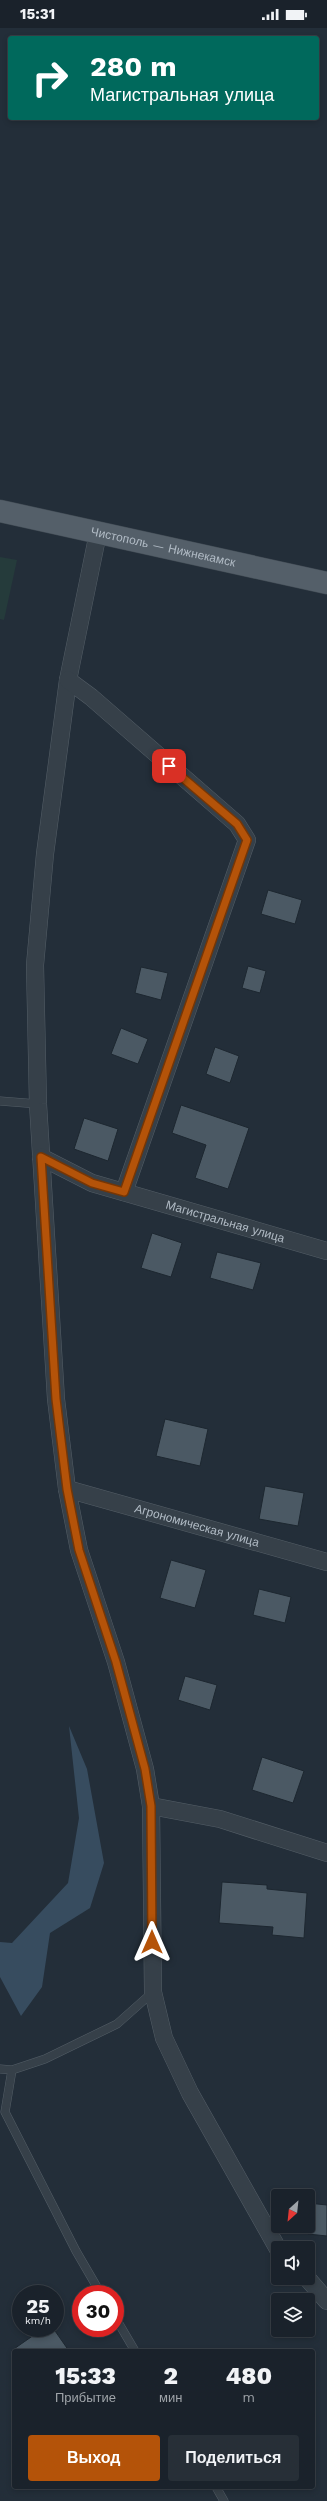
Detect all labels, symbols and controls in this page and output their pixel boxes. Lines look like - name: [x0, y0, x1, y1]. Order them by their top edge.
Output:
- text: 15:31: [20, 5, 55, 23]
- text: 280 m: [90, 50, 177, 83]
- icon: right: [24, 52, 76, 104]
- text: Магистральная улица: [90, 84, 274, 105]
- street label: Чистополь — Нижнекамск: [89, 524, 237, 570]
- pin: [152, 749, 186, 783]
- icon: arrive: [158, 755, 180, 777]
- street label: Магистральная улица: [164, 1198, 287, 1245]
- street label: Агрономическая улица: [133, 1501, 261, 1550]
- position arrow: [131, 1921, 173, 1963]
- north arrow: [271, 2189, 315, 2233]
- map controls: [271, 2189, 315, 2337]
- button: sound: [271, 2241, 315, 2285]
- speed limit sign: 30: [72, 2285, 124, 2337]
- button: layers: [271, 2293, 315, 2337]
- text: 25: [26, 2294, 50, 2318]
- text: km/h: [25, 2315, 51, 2326]
- text: 15:33: [55, 2362, 116, 2390]
- text: 2: [164, 2362, 178, 2390]
- text: 480: [225, 2362, 272, 2390]
- text: Прибытие: [55, 2390, 116, 2405]
- text: мин: [159, 2390, 182, 2405]
- text: m: [243, 2390, 255, 2405]
- button: Выход: [28, 2435, 160, 2481]
- button: Поделиться: [168, 2435, 299, 2481]

